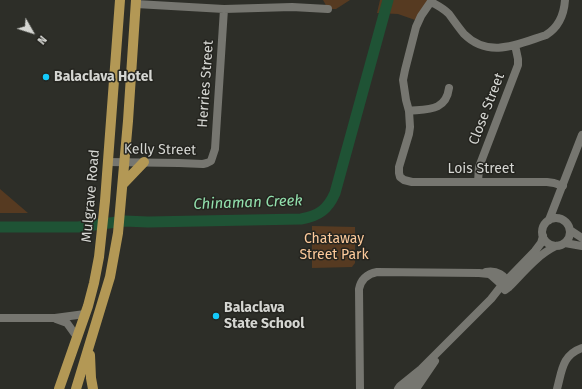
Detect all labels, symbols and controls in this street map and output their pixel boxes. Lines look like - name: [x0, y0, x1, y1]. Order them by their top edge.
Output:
- north arrow: [12, 12, 52, 52]
- text: N: [34, 33, 49, 47]
- street label: Herries Street: [195, 40, 217, 128]
- place label: Balaclava Hotel: [54, 69, 153, 85]
- street label: Close Street: [466, 71, 508, 147]
- marker: Balaclava Hotel: [41, 72, 51, 82]
- street label: Kelly Street: [124, 141, 196, 159]
- street label: Mulgrave Road: [79, 149, 103, 243]
- street label: Lois Street: [448, 161, 514, 177]
- water label: Chinaman Creek: [193, 192, 303, 214]
- park label: Chataway Street Park: [299, 231, 369, 264]
- place label: Balaclava State School: [224, 300, 304, 332]
- marker: Balaclava State School: [211, 311, 221, 321]

